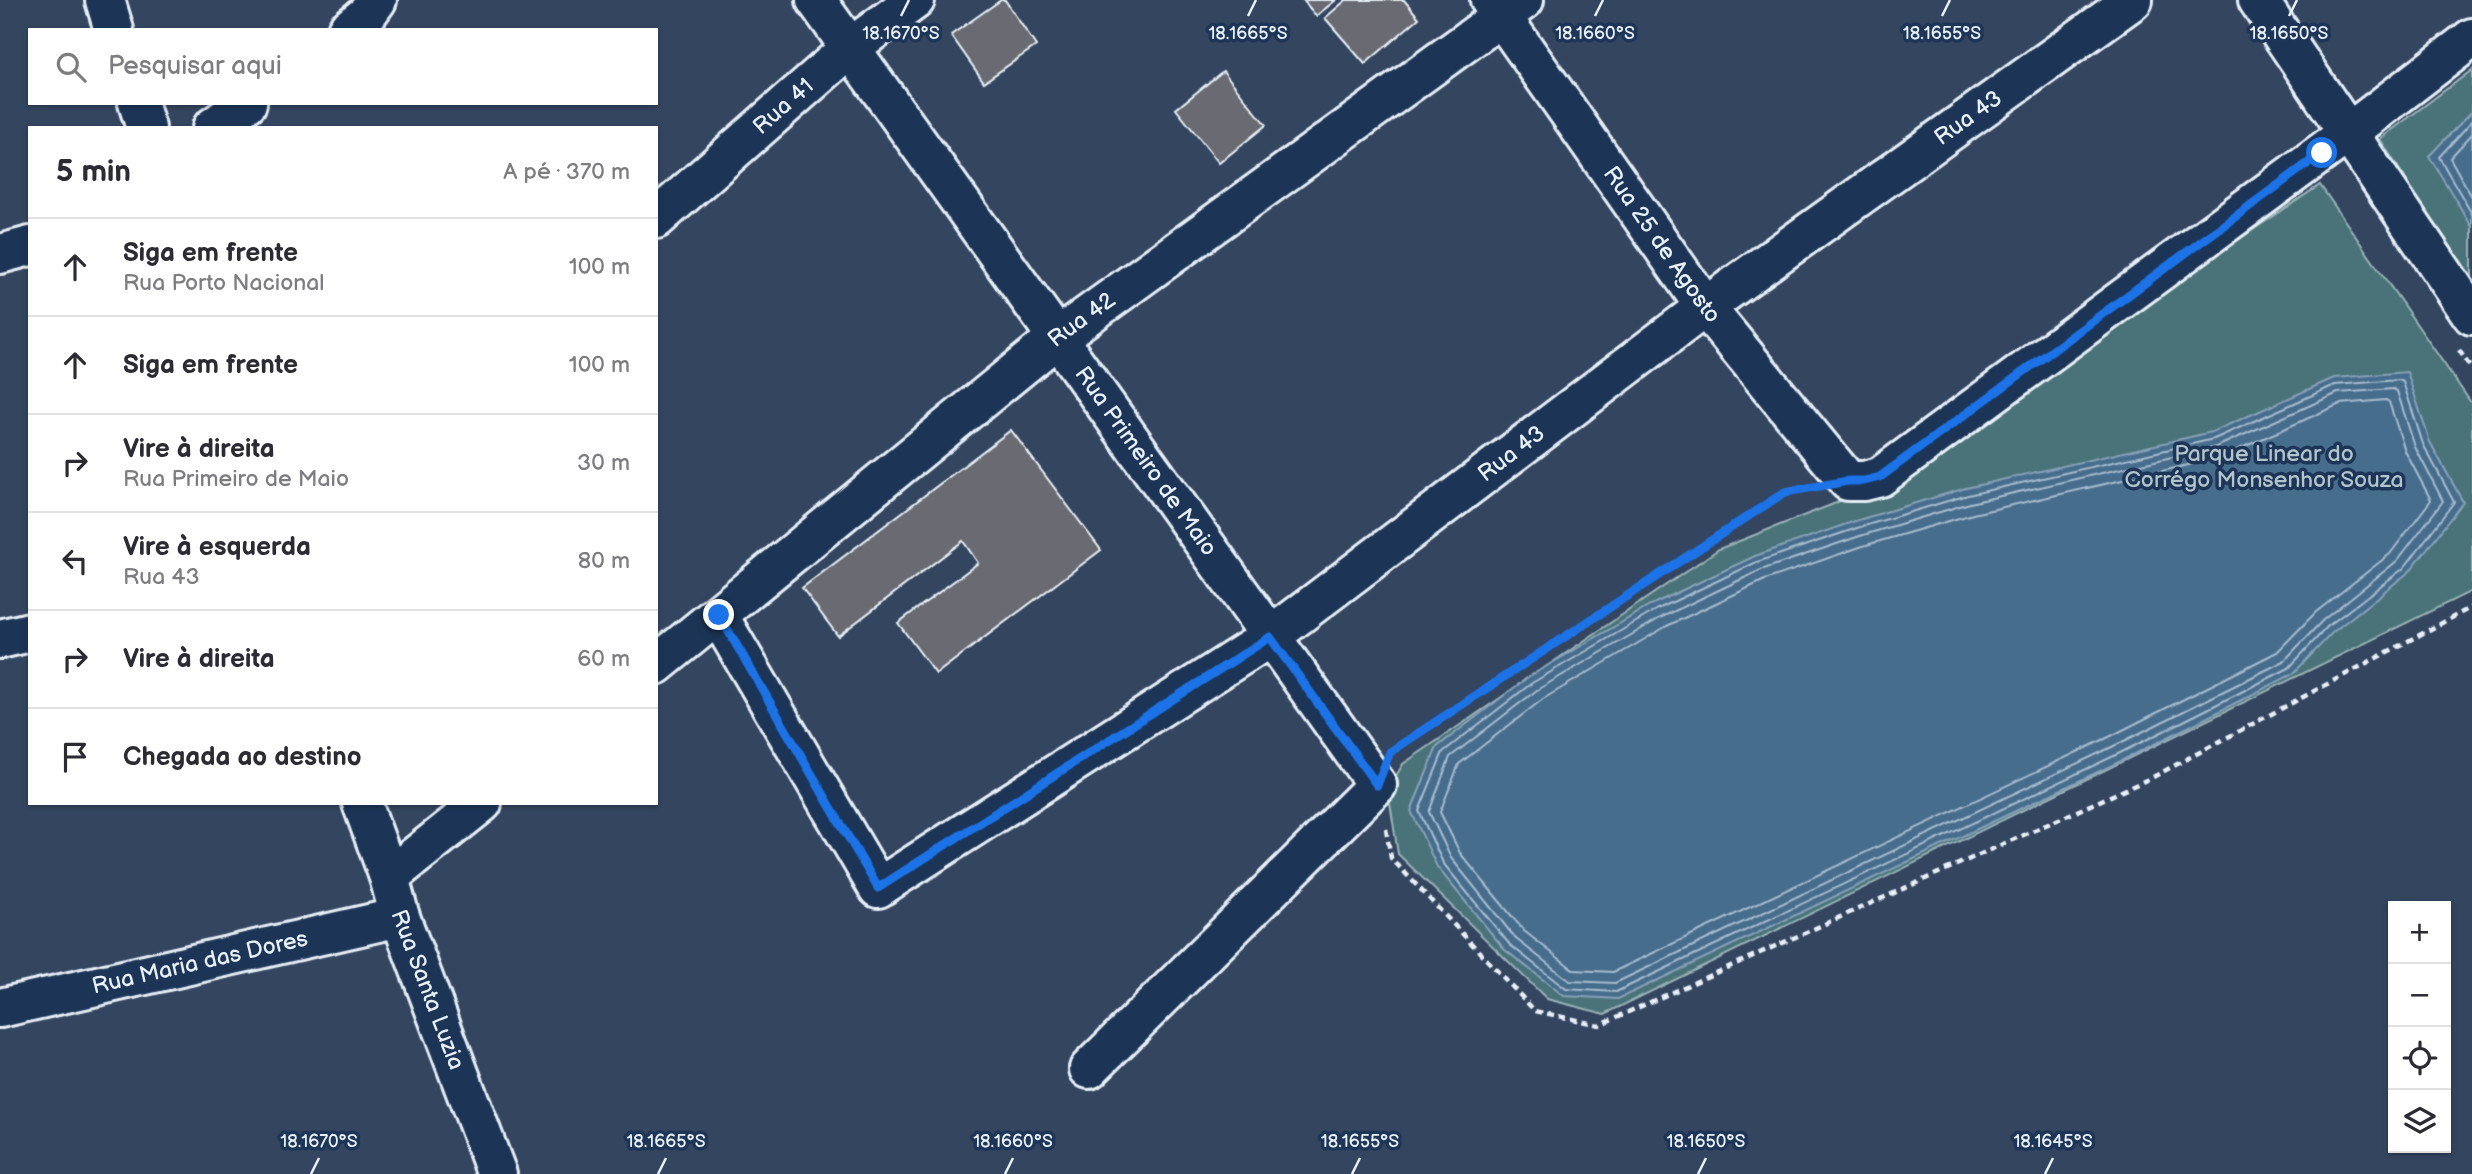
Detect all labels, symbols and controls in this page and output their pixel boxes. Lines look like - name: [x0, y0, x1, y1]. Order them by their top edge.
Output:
- text: 18.1670°S: [862, 23, 940, 44]
- text: 18.1665°S: [1208, 23, 1288, 44]
- text: 18.1660°S: [1555, 23, 1635, 44]
- text: 18.1655°S: [1903, 23, 1981, 44]
- text: 18.1650°S: [2249, 23, 2329, 44]
- search box: [28, 28, 658, 105]
- icon: search: [52, 48, 90, 86]
- text: Pesquisar aqui: [108, 51, 282, 82]
- street label: Rua 41: [747, 72, 820, 141]
- street label: Rua 43: [1929, 84, 2008, 152]
- route start: [2306, 137, 2337, 168]
- text: 5 min: [56, 154, 131, 190]
- text: A pé · 370 m: [503, 158, 630, 186]
- street label: Rua 25 de Agosto: [1597, 161, 1727, 329]
- text: Siga em frente: [123, 238, 298, 269]
- icon: ahead: [56, 248, 94, 286]
- text: 100 m: [569, 253, 630, 281]
- text: Rua Porto Nacional: [123, 269, 324, 297]
- street label: Rua 42: [1042, 286, 1121, 353]
- icon: ahead: [56, 346, 94, 384]
- text: Siga em frente: [123, 350, 298, 381]
- text: 100 m: [569, 351, 630, 379]
- street label: Rua Primeiro de Maio: [1069, 361, 1223, 561]
- street label: Rua 43: [1472, 420, 1550, 488]
- text: Vire à direita: [123, 434, 275, 465]
- park label: Parque Linear do Corrégo Monsenhor Souza: [2124, 440, 2404, 494]
- icon: right: [56, 444, 94, 482]
- text: 30 m: [577, 449, 630, 477]
- text: Rua Primeiro de Maio: [123, 465, 349, 493]
- text: Vire à esquerda: [123, 532, 311, 563]
- icon: left: [56, 542, 94, 580]
- text: 80 m: [578, 547, 630, 575]
- text: Rua 43: [123, 563, 200, 591]
- route end: [703, 599, 734, 630]
- icon: right: [56, 640, 94, 678]
- text: Vire à direita: [123, 644, 275, 675]
- text: 60 m: [577, 645, 630, 673]
- icon: arrive: [56, 738, 94, 776]
- text: Chegada ao destino: [123, 742, 361, 773]
- map controls: [2388, 901, 2451, 1153]
- button: +: [2388, 901, 2451, 964]
- street label: Rua Santa Luzia: [385, 906, 470, 1074]
- street label: Rua Maria das Dores: [89, 924, 311, 1001]
- button: −: [2388, 964, 2451, 1027]
- button: locate: [2388, 1027, 2451, 1090]
- button: layers: [2388, 1090, 2451, 1153]
- text: 18.1670°S: [280, 1131, 358, 1152]
- text: 18.1665°S: [626, 1131, 706, 1152]
- text: 18.1660°S: [973, 1131, 1053, 1152]
- text: 18.1655°S: [1321, 1131, 1399, 1152]
- text: 18.1650°S: [1666, 1131, 1746, 1152]
- text: 18.1645°S: [2013, 1131, 2093, 1152]

